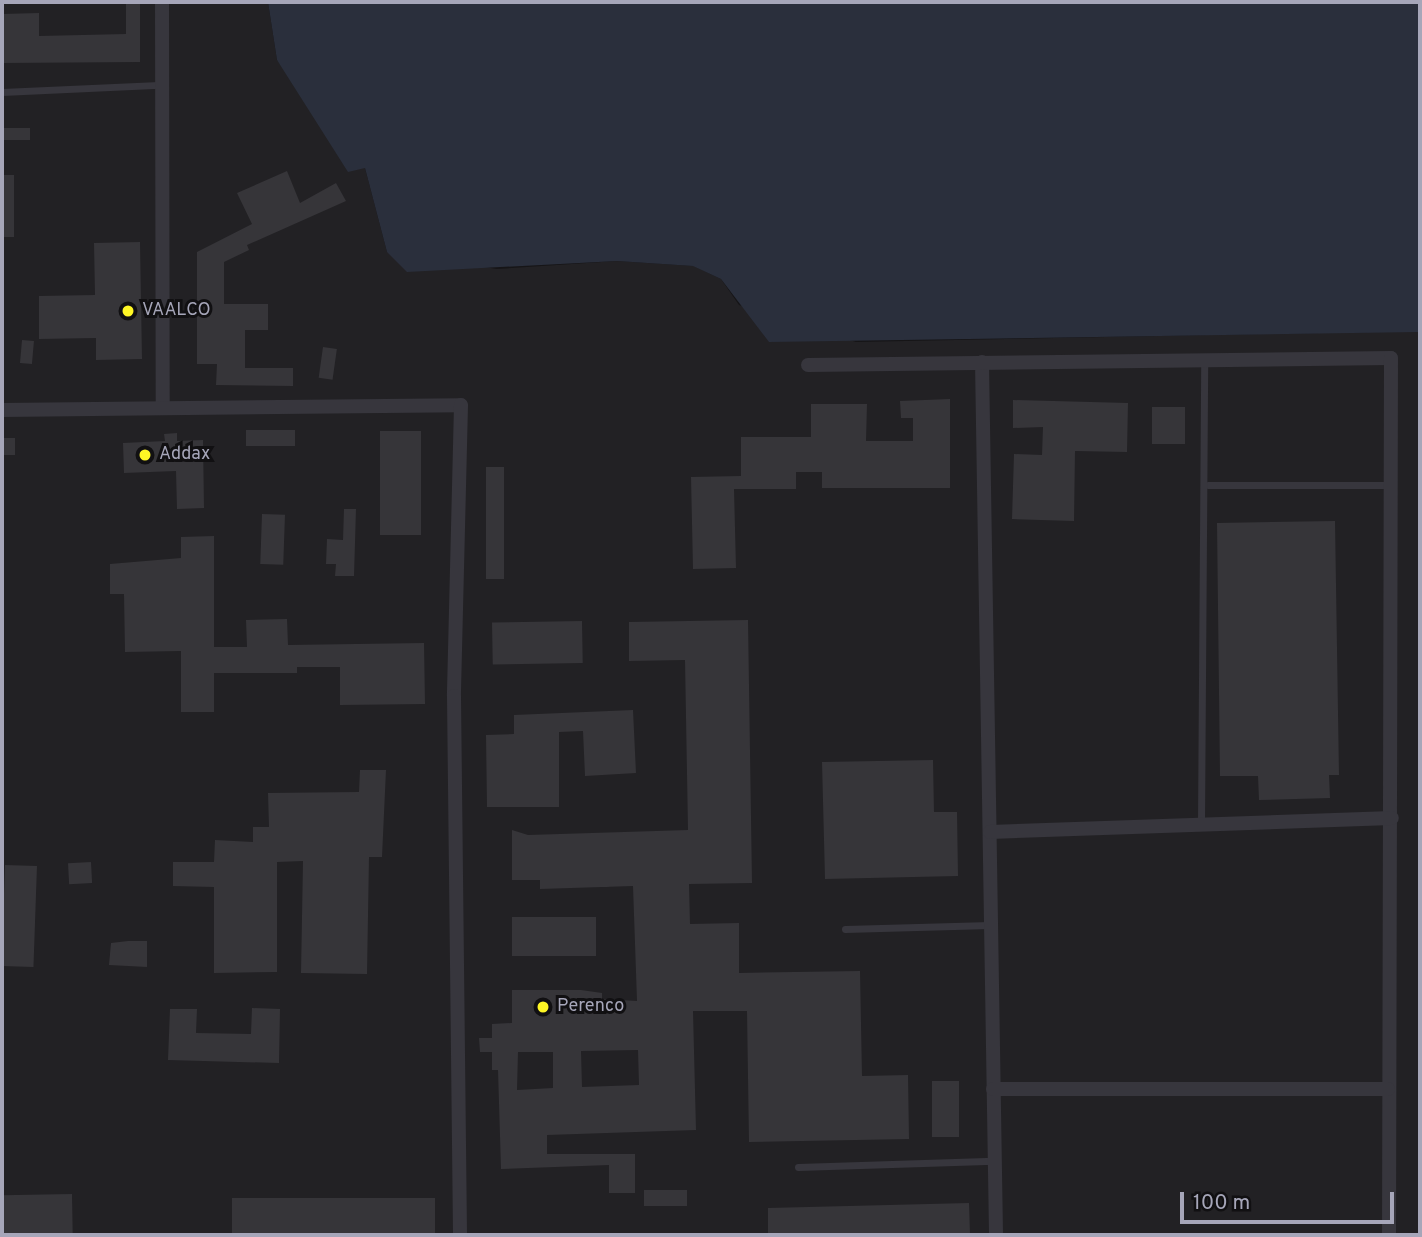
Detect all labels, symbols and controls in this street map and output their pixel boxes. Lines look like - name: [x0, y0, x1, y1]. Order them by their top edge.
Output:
- place label: VAALCO: [142, 300, 211, 322]
- marker: VAALCO: [120, 303, 136, 319]
- place label: Addax: [159, 444, 210, 466]
- marker: Addax: [137, 447, 153, 463]
- place label: Perenco: [557, 996, 624, 1018]
- marker: Perenco: [535, 999, 551, 1015]
- scale bar: [1184, 1178, 1398, 1222]
- text: 100 m: [1193, 1190, 1250, 1217]

